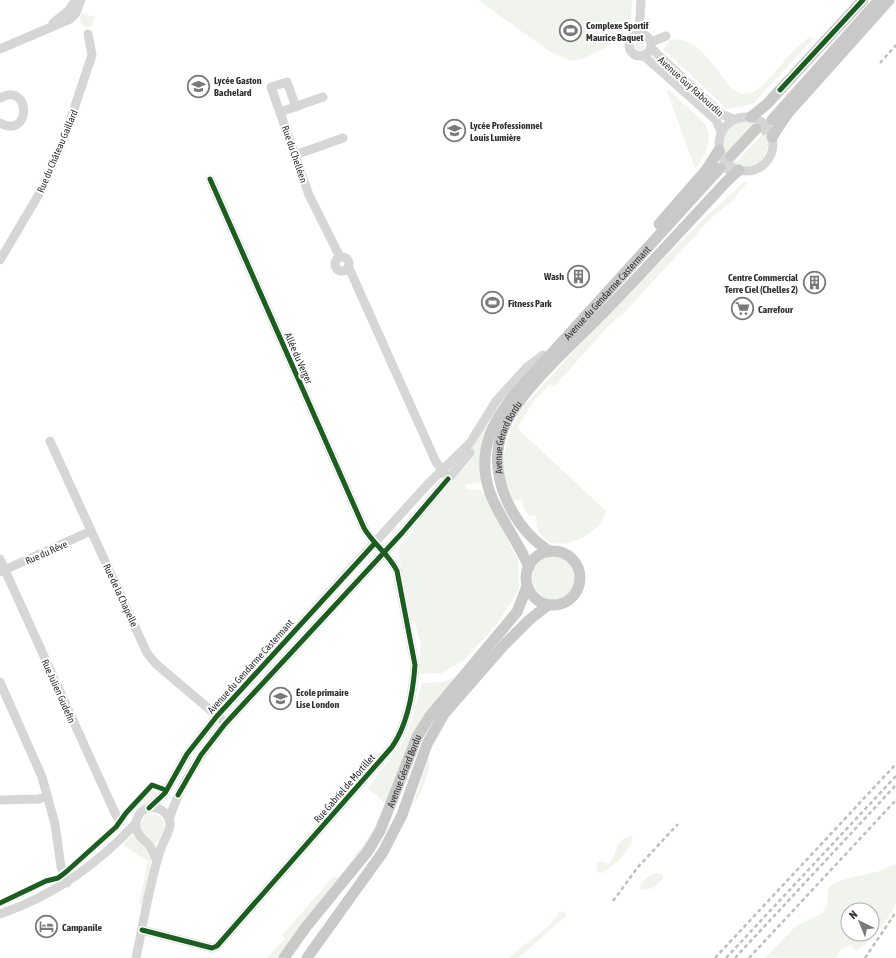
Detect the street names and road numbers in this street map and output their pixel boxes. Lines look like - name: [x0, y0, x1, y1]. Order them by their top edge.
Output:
- street label: Avenue Guy Rabourdin: [656, 54, 725, 118]
- street label: Rue du Château Gaillard: [35, 108, 80, 194]
- street label: Rue du Chelléen: [280, 124, 309, 184]
- street label: Avenue du Gendarme Castermant: [562, 244, 653, 342]
- street label: Allée du Verger: [282, 331, 315, 386]
- street label: Avenue Gérard Bordu: [493, 399, 524, 475]
- street label: Rue du Rêve: [24, 538, 69, 567]
- street label: Rue de la Chapelle: [101, 562, 140, 629]
- street label: Avenue du Gendarme Castermant: [205, 617, 296, 716]
- street label: Rue Julien Gudefin: [40, 658, 78, 725]
- street label: Avenue Gérard Bordu: [385, 733, 423, 809]
- street label: Rue Gabriel de Mortillet: [312, 752, 377, 825]

